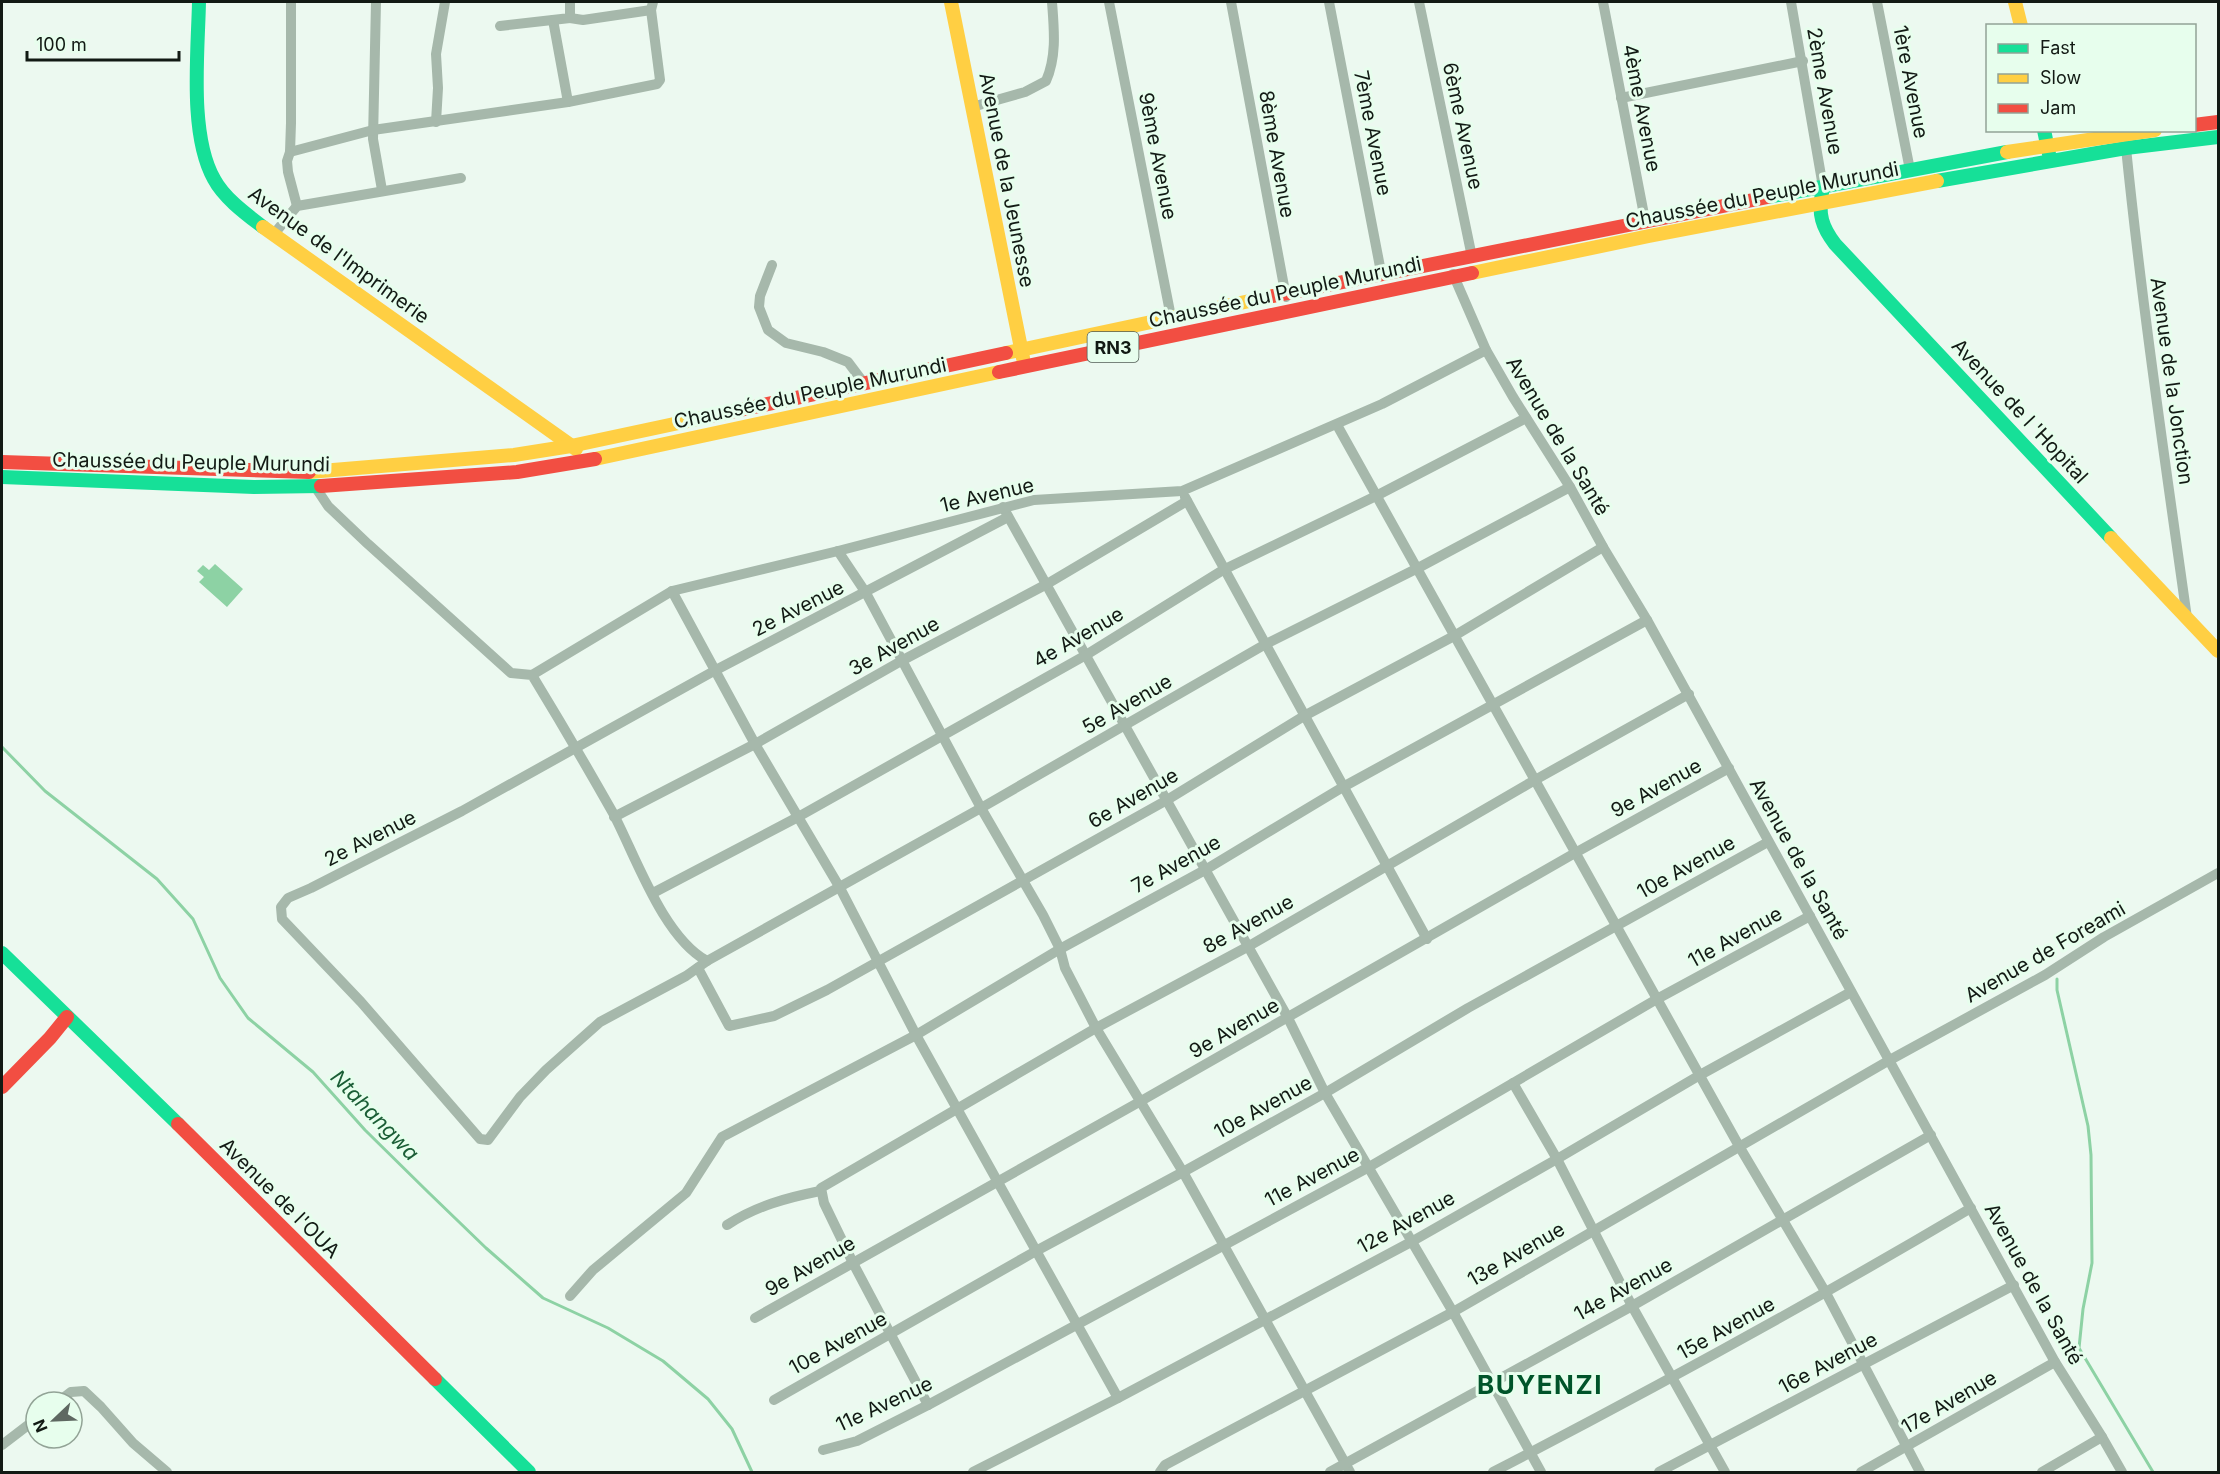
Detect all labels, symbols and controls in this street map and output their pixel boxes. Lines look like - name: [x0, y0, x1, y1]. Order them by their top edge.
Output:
- street label: 1ère Avenue: [1888, 23, 1934, 141]
- scale bar: [27, 24, 178, 62]
- legend: [1986, 24, 2196, 132]
- street label: 2ème Avenue: [1802, 25, 1848, 157]
- text: 100 m: [36, 34, 87, 55]
- text: Fast: [2040, 37, 2076, 58]
- street label: 4ème Avenue: [1618, 42, 1666, 174]
- street label: 6ème Avenue: [1438, 60, 1488, 192]
- text: Slow: [2040, 67, 2081, 88]
- street label: 7ème Avenue: [1349, 68, 1397, 198]
- street label: Avenue de la Jeunesse: [974, 71, 1040, 289]
- street label: 8ème Avenue: [1254, 88, 1300, 220]
- street label: 9ème Avenue: [1134, 90, 1182, 222]
- text: Jam: [2040, 97, 2076, 118]
- street label: Chaussée du Peuple Murundi: [1623, 157, 1901, 233]
- street label: Avenue de l'Imprimerie: [244, 181, 434, 329]
- street label: Chaussée du Peuple Murundi: [1147, 251, 1423, 333]
- street label: Avenue de la Jonction: [2146, 276, 2198, 486]
- road number: RN3: [1088, 332, 1138, 362]
- street label: Avenue de l 'Hopital: [1947, 334, 2093, 488]
- street label: Chaussée du Peuple Murundi: [672, 352, 948, 434]
- street label: Avenue de la Santé: [1501, 352, 1615, 520]
- street label: Chaussée du Peuple Murundi: [52, 448, 330, 476]
- street label: 1e Avenue: [938, 473, 1036, 517]
- street label: 2e Avenue: [748, 575, 848, 641]
- street label: 4e Avenue: [1028, 601, 1128, 673]
- street label: 3e Avenue: [844, 611, 944, 681]
- street label: 5e Avenue: [1078, 669, 1176, 739]
- street label: 9e Avenue: [1606, 753, 1706, 823]
- street label: 6e Avenue: [1084, 763, 1182, 833]
- street label: Avenue de la Santé: [1745, 774, 1853, 944]
- street label: 2e Avenue: [320, 805, 420, 871]
- street label: 7e Avenue: [1127, 830, 1225, 898]
- street label: 10e Avenue: [1633, 830, 1739, 904]
- street label: 8e Avenue: [1198, 889, 1298, 959]
- street label: Avenue de Foreami: [1961, 896, 2129, 1008]
- street label: 11e Avenue: [1684, 901, 1786, 973]
- street label: 9e Avenue: [1185, 993, 1283, 1063]
- water label: Ntahangwa: [326, 1065, 424, 1165]
- street label: 10e Avenue: [1210, 1070, 1316, 1144]
- street label: Avenue de l'OUA: [215, 1133, 345, 1263]
- street label: 11e Avenue: [1261, 1142, 1363, 1212]
- street label: 12e Avenue: [1353, 1185, 1459, 1259]
- street label: Avenue de la Santé: [1980, 1199, 2088, 1369]
- street label: 13e Avenue: [1463, 1217, 1569, 1291]
- street label: 9e Avenue: [761, 1231, 859, 1301]
- street label: 14e Avenue: [1570, 1252, 1676, 1326]
- street label: 15e Avenue: [1673, 1291, 1779, 1365]
- street label: 10e Avenue: [785, 1306, 891, 1380]
- street label: 16e Avenue: [1775, 1327, 1881, 1399]
- street label: 17e Avenue: [1897, 1365, 2001, 1439]
- district label: BUYENZI: [1477, 1369, 1603, 1400]
- street label: 11e Avenue: [832, 1371, 936, 1437]
- north arrow: [24, 1390, 84, 1450]
- text: N: [29, 1416, 52, 1435]

